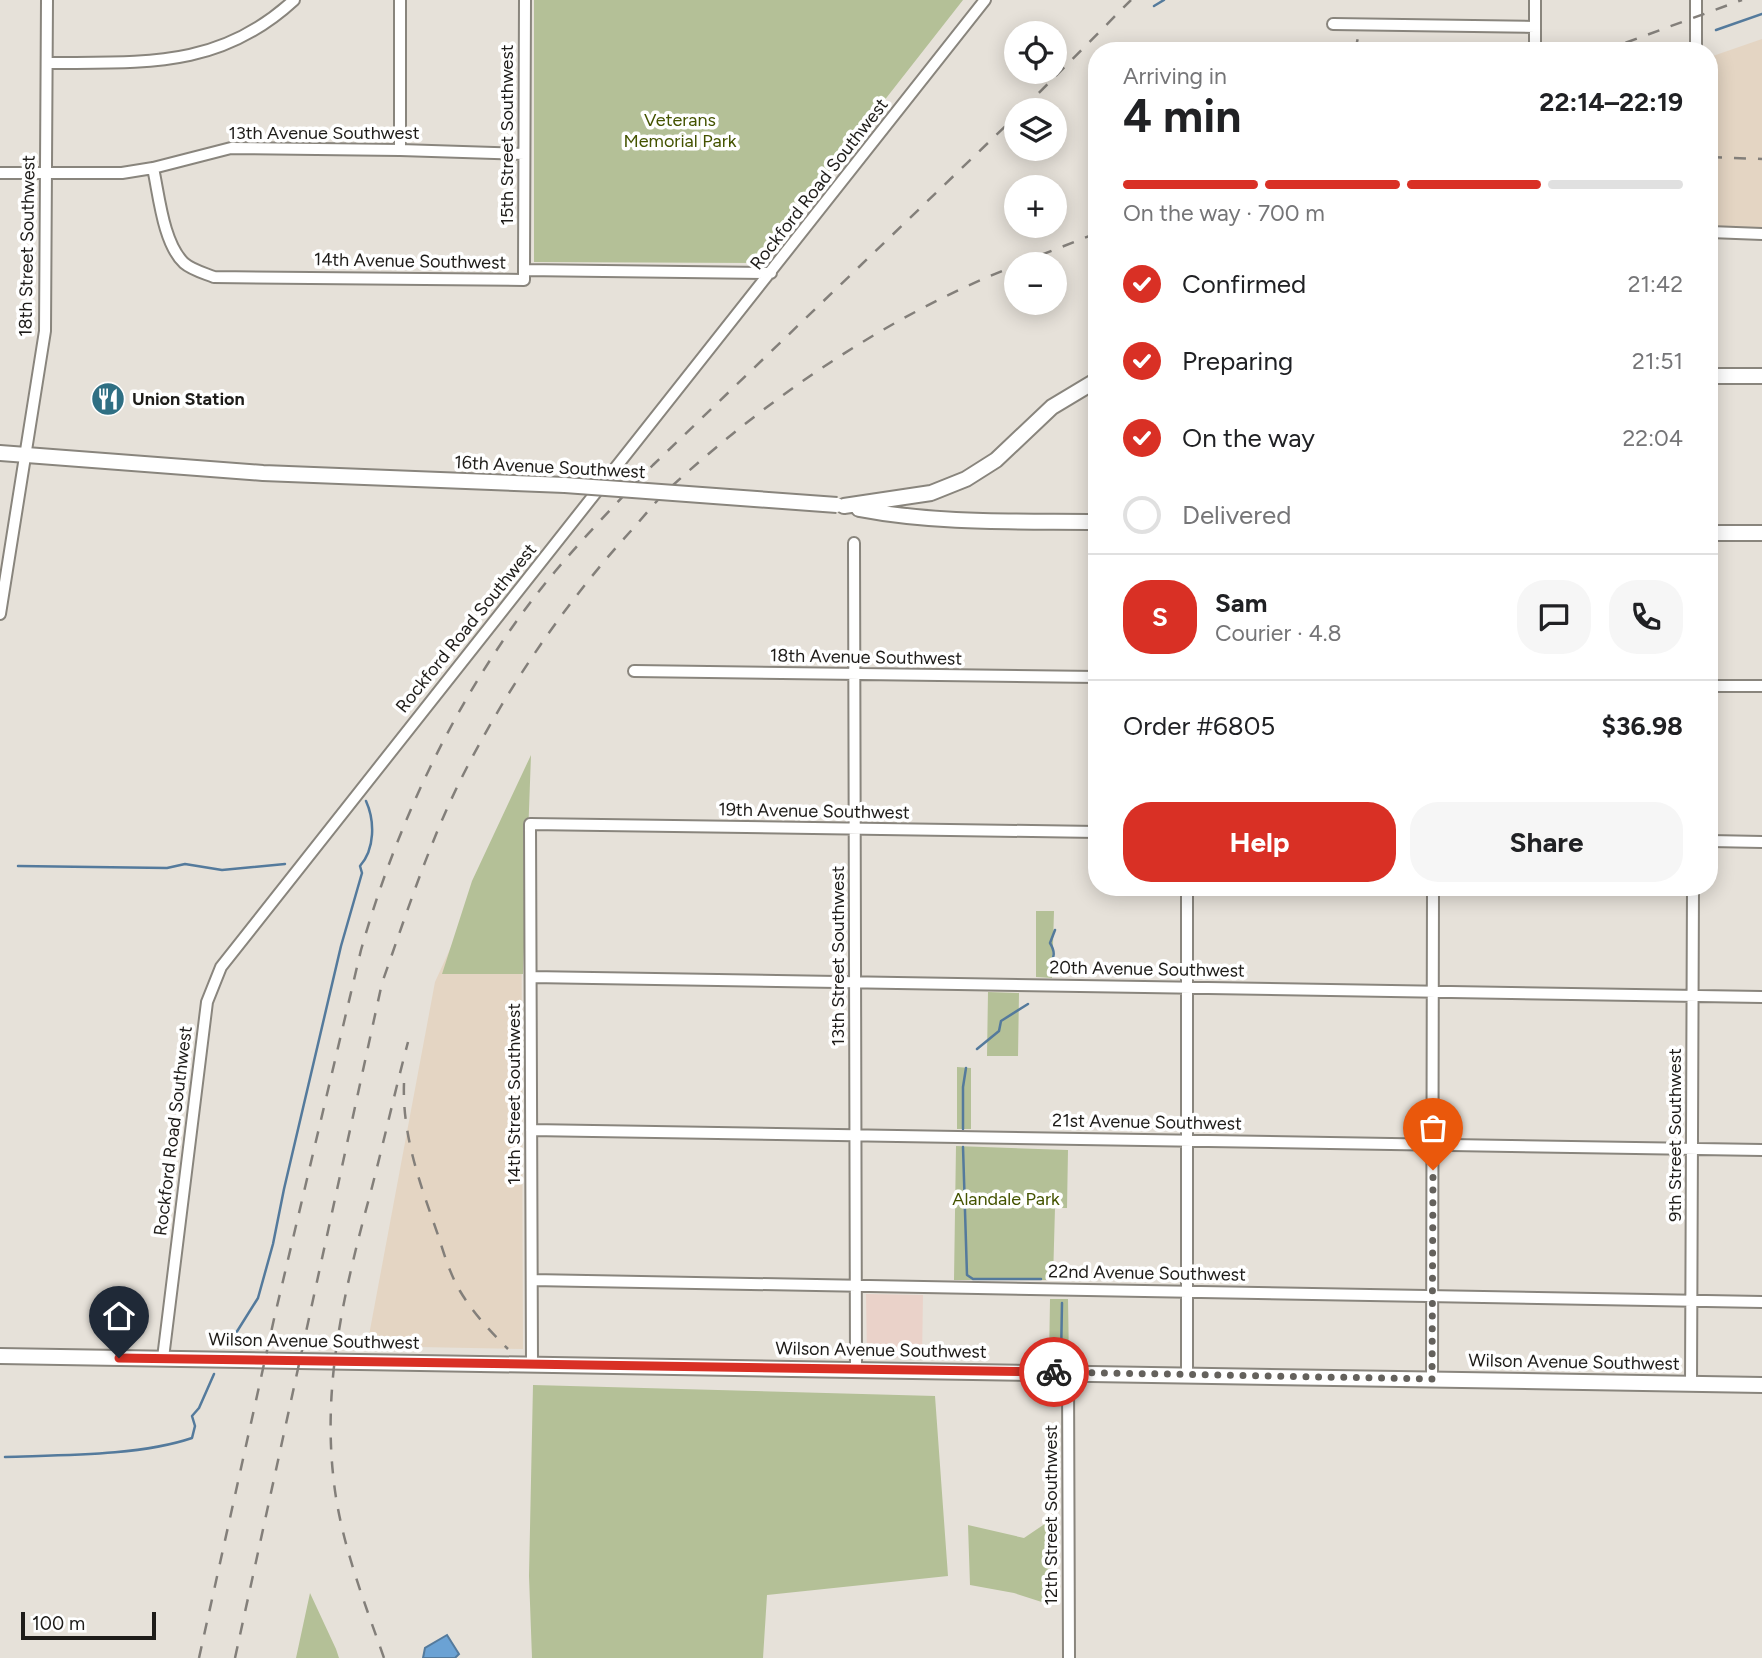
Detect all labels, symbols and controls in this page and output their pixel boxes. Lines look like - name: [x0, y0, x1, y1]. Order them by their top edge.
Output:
- map controls: [1004, 21, 1067, 315]
- button: locate: [1004, 21, 1067, 84]
- street label: 15th Street Southwest: [496, 44, 518, 226]
- text: Arriving in: [1123, 62, 1227, 90]
- text: 22:14–22:19: [1539, 86, 1683, 118]
- text: 4 min: [1123, 88, 1241, 144]
- street label: Rockford Road Southwest: [745, 94, 893, 274]
- button: layers: [1004, 98, 1067, 161]
- park label: Veterans Memorial Park: [624, 109, 737, 152]
- street label: 13th Avenue Southwest: [228, 122, 420, 144]
- street label: 18th Street Southwest: [14, 155, 40, 337]
- button: +: [1004, 175, 1067, 238]
- text: On the way · 700 m: [1123, 199, 1325, 227]
- street label: 14th Avenue Southwest: [314, 248, 507, 274]
- button: −: [1004, 252, 1067, 315]
- icon: check: [1123, 265, 1161, 303]
- text: Confirmed: [1182, 268, 1306, 300]
- text: 21:42: [1628, 270, 1683, 298]
- icon: check: [1123, 342, 1161, 380]
- text: Preparing: [1182, 345, 1293, 377]
- text: 21:51: [1632, 347, 1683, 375]
- restaurant icon: Union Station: [89, 380, 127, 418]
- place label: Union Station: [132, 388, 245, 410]
- icon: check: [1123, 419, 1161, 457]
- text: On the way: [1182, 422, 1315, 454]
- text: 22:04: [1622, 424, 1683, 452]
- street label: 16th Avenue Southwest: [454, 451, 646, 483]
- text: Delivered: [1182, 499, 1291, 531]
- street label: Rockford Road Southwest: [391, 539, 541, 717]
- button: chat: [1517, 580, 1591, 654]
- button: phone: [1609, 580, 1683, 654]
- text: Sam: [1215, 587, 1267, 619]
- text: S: [1152, 601, 1168, 633]
- text: Courier · 4.8: [1215, 619, 1342, 647]
- street label: 18th Avenue Southwest: [770, 644, 962, 670]
- text: Order #6805: [1123, 710, 1275, 742]
- text: $36.98: [1602, 710, 1683, 742]
- street label: 19th Avenue Southwest: [718, 798, 910, 824]
- button: Help: [1123, 802, 1396, 882]
- button: Share: [1410, 802, 1683, 882]
- street label: 13th Street Southwest: [827, 866, 849, 1046]
- street label: 20th Avenue Southwest: [1049, 956, 1245, 982]
- street label: 14th Street Southwest: [503, 1003, 525, 1185]
- street label: Rockford Road Southwest: [149, 1025, 197, 1237]
- street label: 9th Street Southwest: [1664, 1048, 1686, 1222]
- pin: [1403, 1098, 1463, 1170]
- street label: 21st Avenue Southwest: [1052, 1109, 1242, 1135]
- icon: bag: [1414, 1109, 1452, 1147]
- park label: Alandale Park: [952, 1188, 1060, 1210]
- street label: 22nd Avenue Southwest: [1048, 1260, 1246, 1286]
- pin: [89, 1286, 149, 1358]
- icon: home: [100, 1297, 138, 1335]
- street label: Wilson Avenue Southwest: [208, 1328, 420, 1354]
- street label: Wilson Avenue Southwest: [775, 1337, 987, 1363]
- courier: [1019, 1337, 1089, 1407]
- street label: Wilson Avenue Southwest: [1468, 1349, 1680, 1375]
- icon: bike: [1035, 1353, 1073, 1391]
- street label: 12th Street Southwest: [1040, 1424, 1062, 1605]
- scale bar: [21, 1609, 156, 1641]
- text: 100 m: [32, 1612, 85, 1635]

